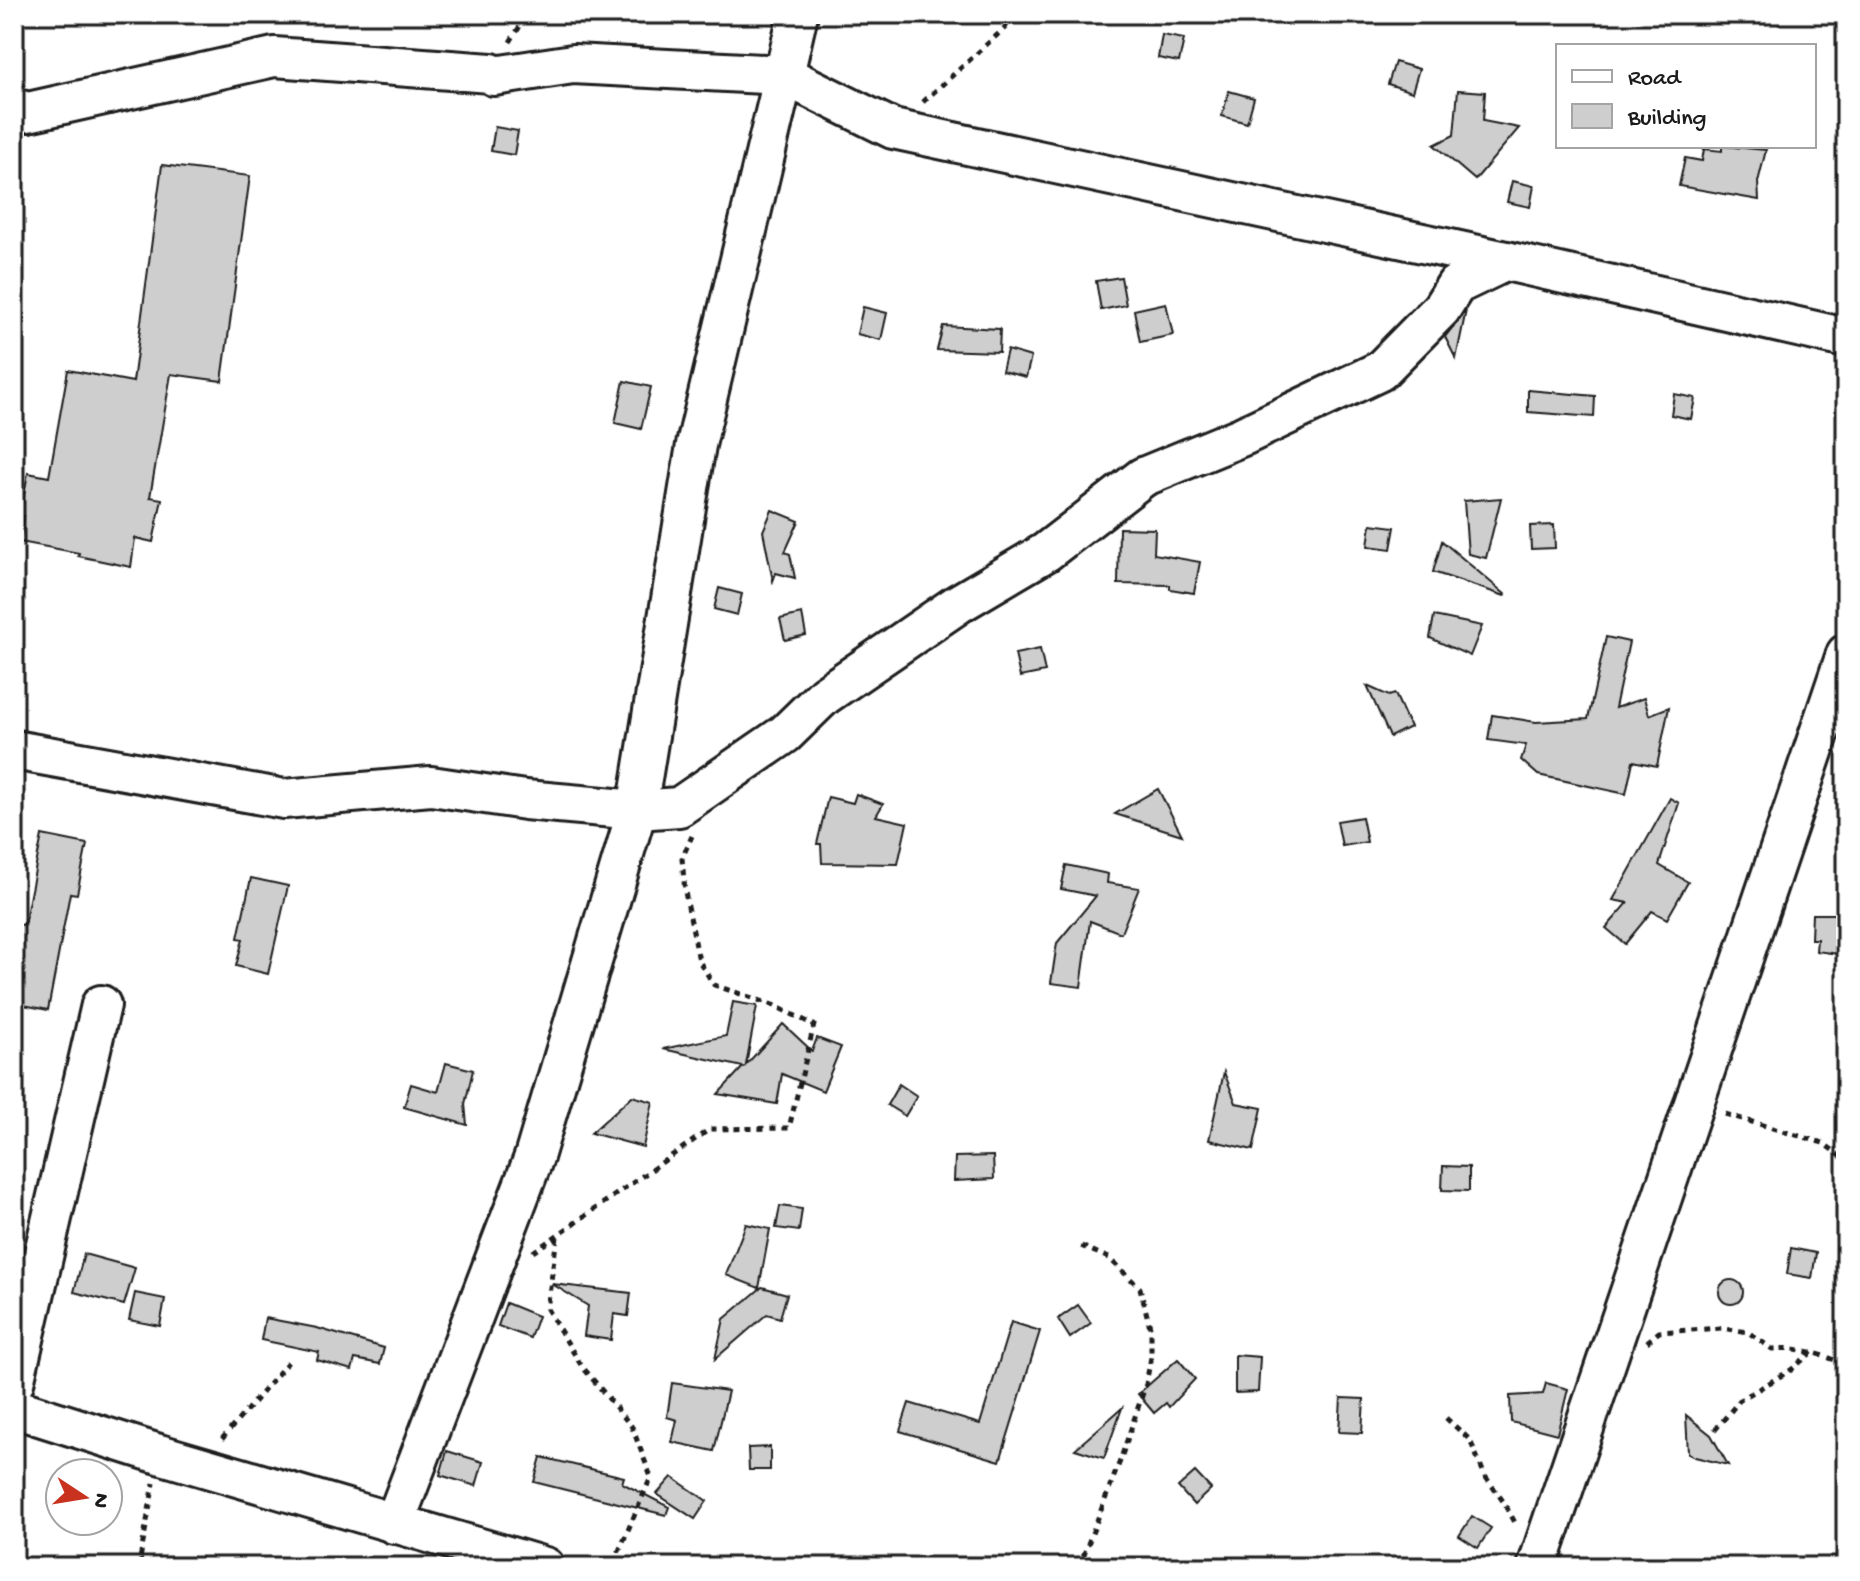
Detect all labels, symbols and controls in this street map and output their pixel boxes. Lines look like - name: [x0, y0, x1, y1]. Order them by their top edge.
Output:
- legend: [1556, 44, 1816, 148]
- text: Road: [1628, 65, 1682, 94]
- text: Building: [1627, 105, 1706, 134]
- north arrow: [44, 1457, 124, 1537]
- text: N: [85, 1491, 114, 1510]

